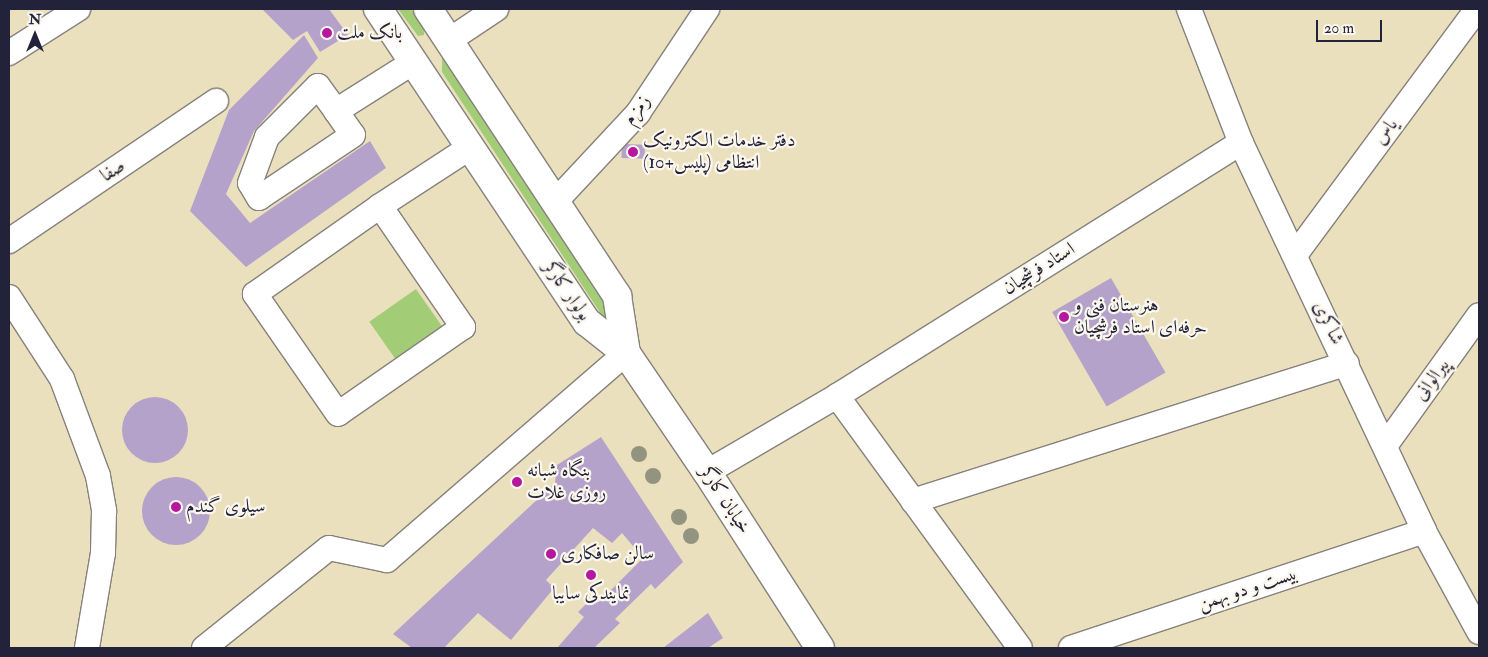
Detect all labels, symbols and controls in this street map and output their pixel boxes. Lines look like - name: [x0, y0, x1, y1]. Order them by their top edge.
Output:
- north arrow: [10, 10, 60, 60]
- scale bar: [1318, 10, 1384, 42]
- text: N: [29, 11, 41, 28]
- text: 20 m: [1324, 19, 1354, 38]
- place label: بانک ملت: [337, 22, 402, 44]
- marker: بانک ملت: [321, 27, 333, 39]
- street label: زمزم: [618, 90, 656, 130]
- street label: یاس: [1369, 114, 1403, 150]
- place label: دفتر خدمات الکترونیک انتظامی (پلیس+10): [643, 130, 795, 174]
- marker: دفتر خدمات الکترونیک انتظامی (پلیس+10): [627, 146, 639, 158]
- street label: صفا: [96, 155, 130, 187]
- street label: استاد فرشچیان: [999, 238, 1079, 300]
- street label: بولوار کارگر: [538, 256, 596, 326]
- place label: هنرستان فنی و حرفه‌ای استاد فرشچیان: [1074, 295, 1207, 339]
- street label: شاکری: [1308, 297, 1348, 349]
- marker: هنرستان فنی و حرفه‌ای استاد فرشچیان: [1058, 311, 1070, 323]
- street label: پیرالوانی: [1409, 355, 1455, 405]
- place label: بنگاه شبانه روزی غلات: [527, 460, 606, 504]
- street label: خیابان کارگر: [694, 462, 756, 538]
- marker: بنگاه شبانه روزی غلات: [511, 476, 523, 488]
- place label: سیلوی گندم: [186, 496, 266, 518]
- marker: سیلوی گندم: [170, 501, 182, 513]
- place label: سالن صافكارى: [561, 543, 654, 565]
- marker: سالن صافكارى: [545, 548, 557, 560]
- street label: بیست و دو بهمن: [1196, 562, 1300, 616]
- marker: نمايندكى سايبا: [585, 569, 597, 581]
- place label: نمايندكى سايبا: [552, 583, 630, 605]

